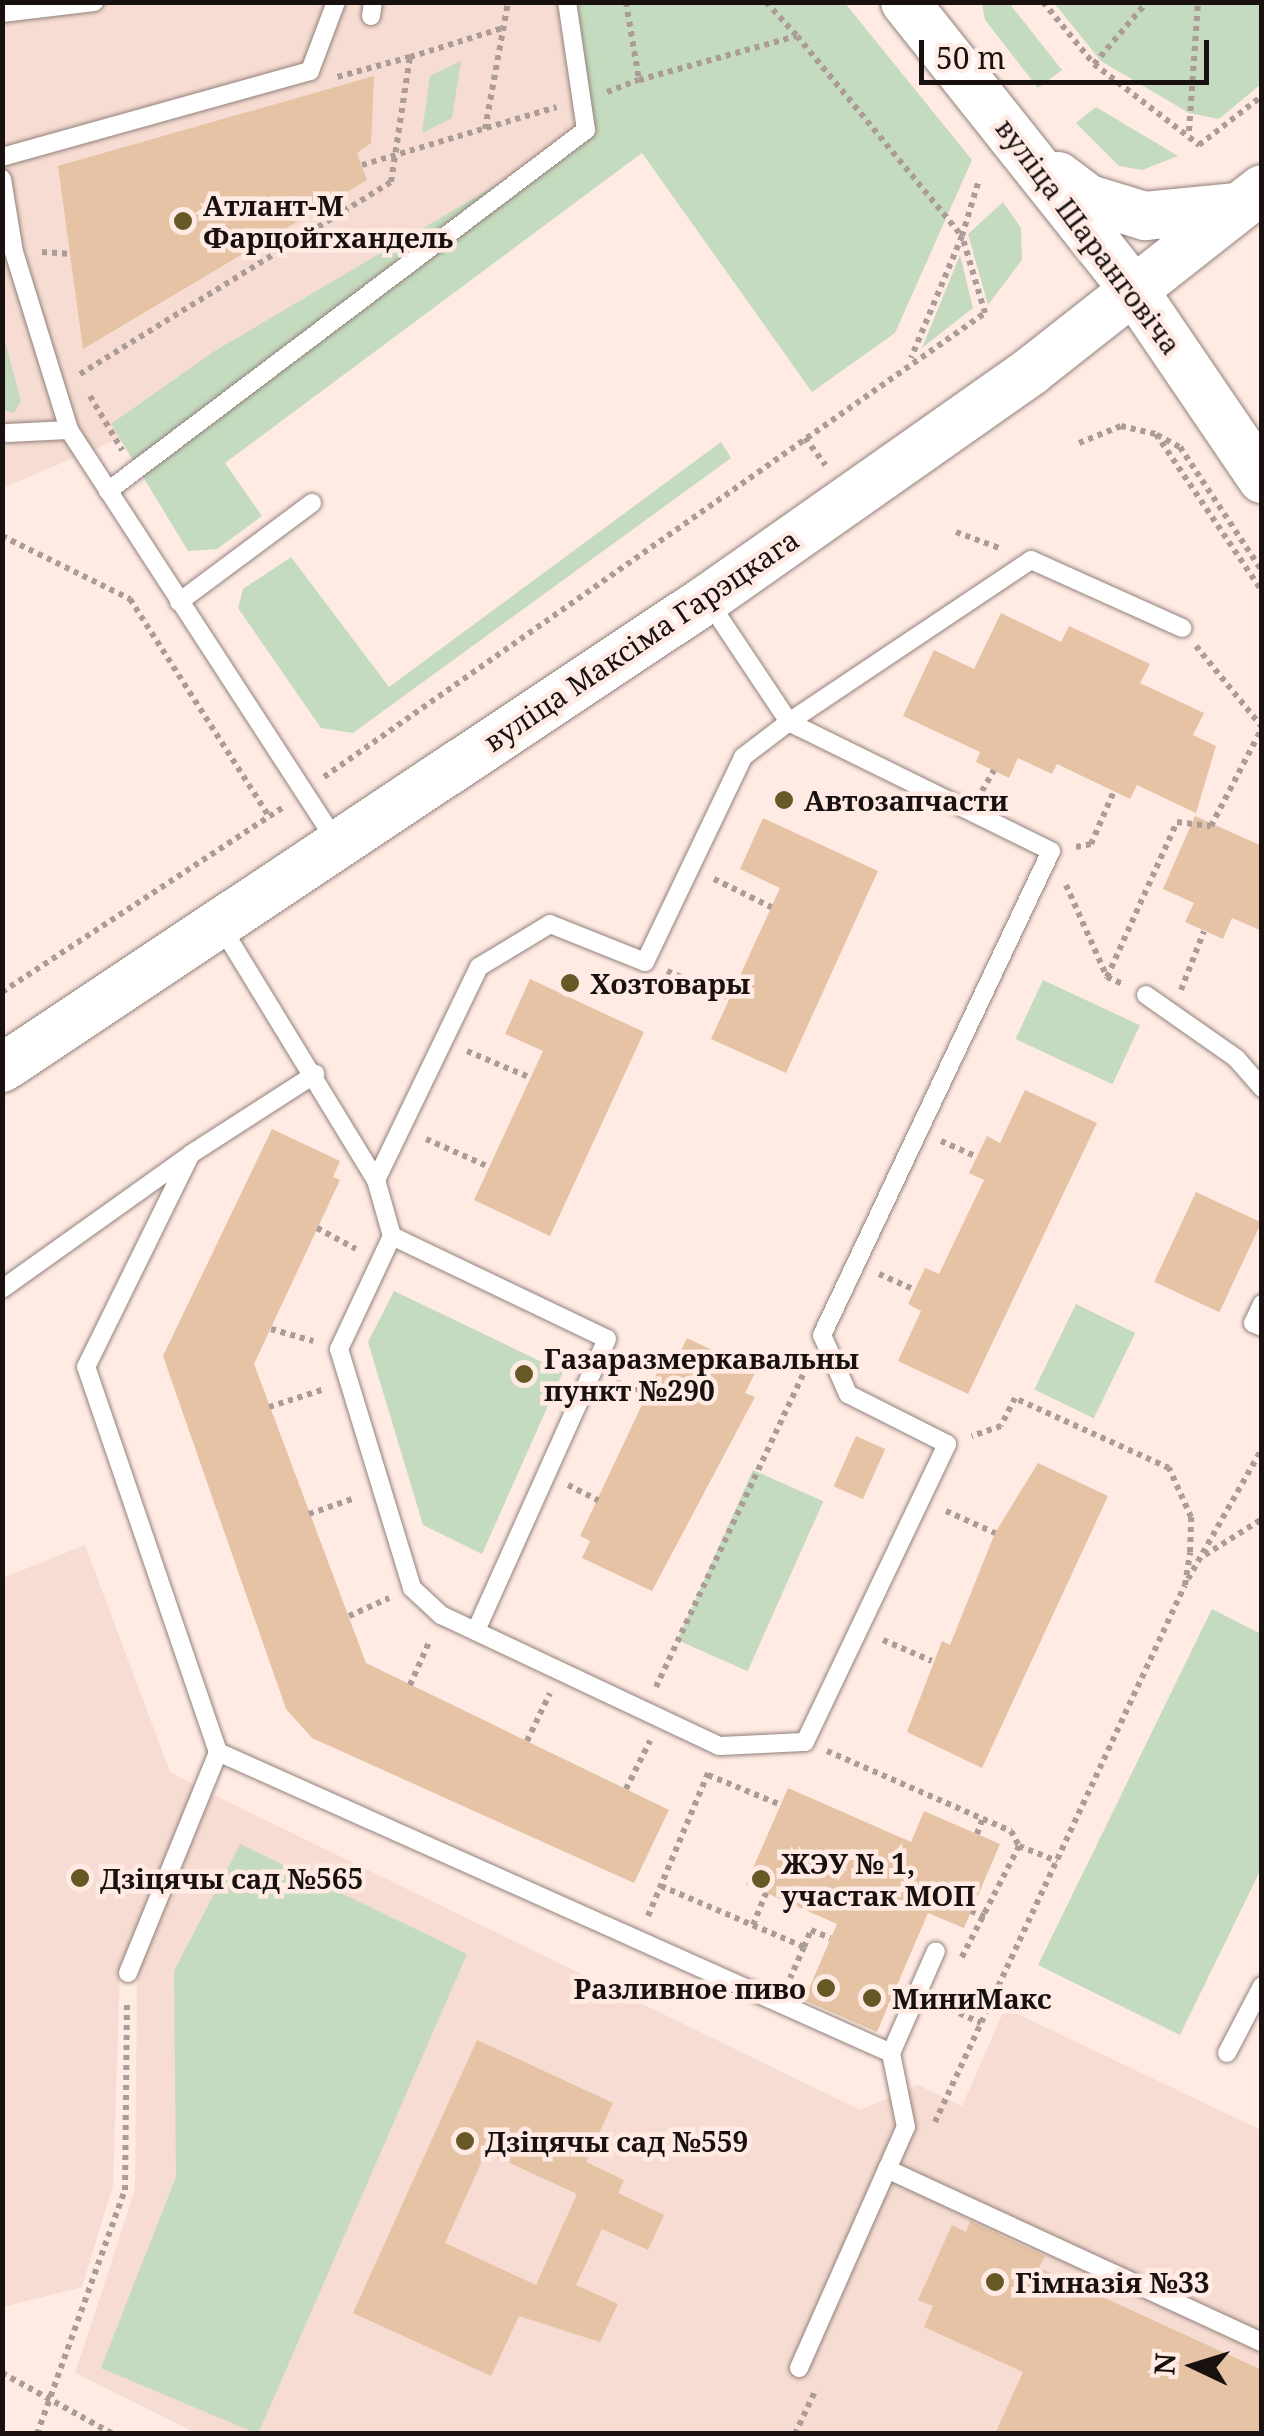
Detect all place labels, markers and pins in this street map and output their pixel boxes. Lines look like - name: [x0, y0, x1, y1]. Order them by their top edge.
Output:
- place label: Атлант-М Фарцойгхандель: [203, 188, 453, 254]
- marker: Атлант-М Фарцойгхандель: [172, 210, 194, 232]
- place label: Автозапчасти: [804, 783, 1008, 817]
- marker: Автозапчасти: [773, 789, 795, 811]
- place label: Хозтовары: [590, 966, 750, 1000]
- marker: Хозтовары: [559, 972, 581, 994]
- place label: Газаразмеркавальны пункт №290: [544, 1341, 859, 1407]
- marker: Газаразмеркавальны пункт №290: [513, 1363, 535, 1385]
- place label: ЖЭУ № 1, участак МОП: [781, 1846, 976, 1912]
- place label: Дзіцячы сад №565: [100, 1861, 363, 1895]
- marker: Дзіцячы сад №565: [69, 1867, 91, 1889]
- marker: ЖЭУ № 1, участак МОП: [750, 1868, 772, 1890]
- place label: Разливное пиво: [573, 1971, 806, 2005]
- marker: Разливное пиво: [815, 1977, 837, 1999]
- place label: МиниМакс: [892, 1981, 1052, 2015]
- marker: МиниМакс: [861, 1987, 883, 2009]
- place label: Дзіцячы сад №559: [485, 2124, 748, 2158]
- marker: Дзіцячы сад №559: [454, 2130, 476, 2152]
- place label: Гімназія №33: [1015, 2265, 1210, 2299]
- marker: Гімназія №33: [984, 2271, 1006, 2293]

